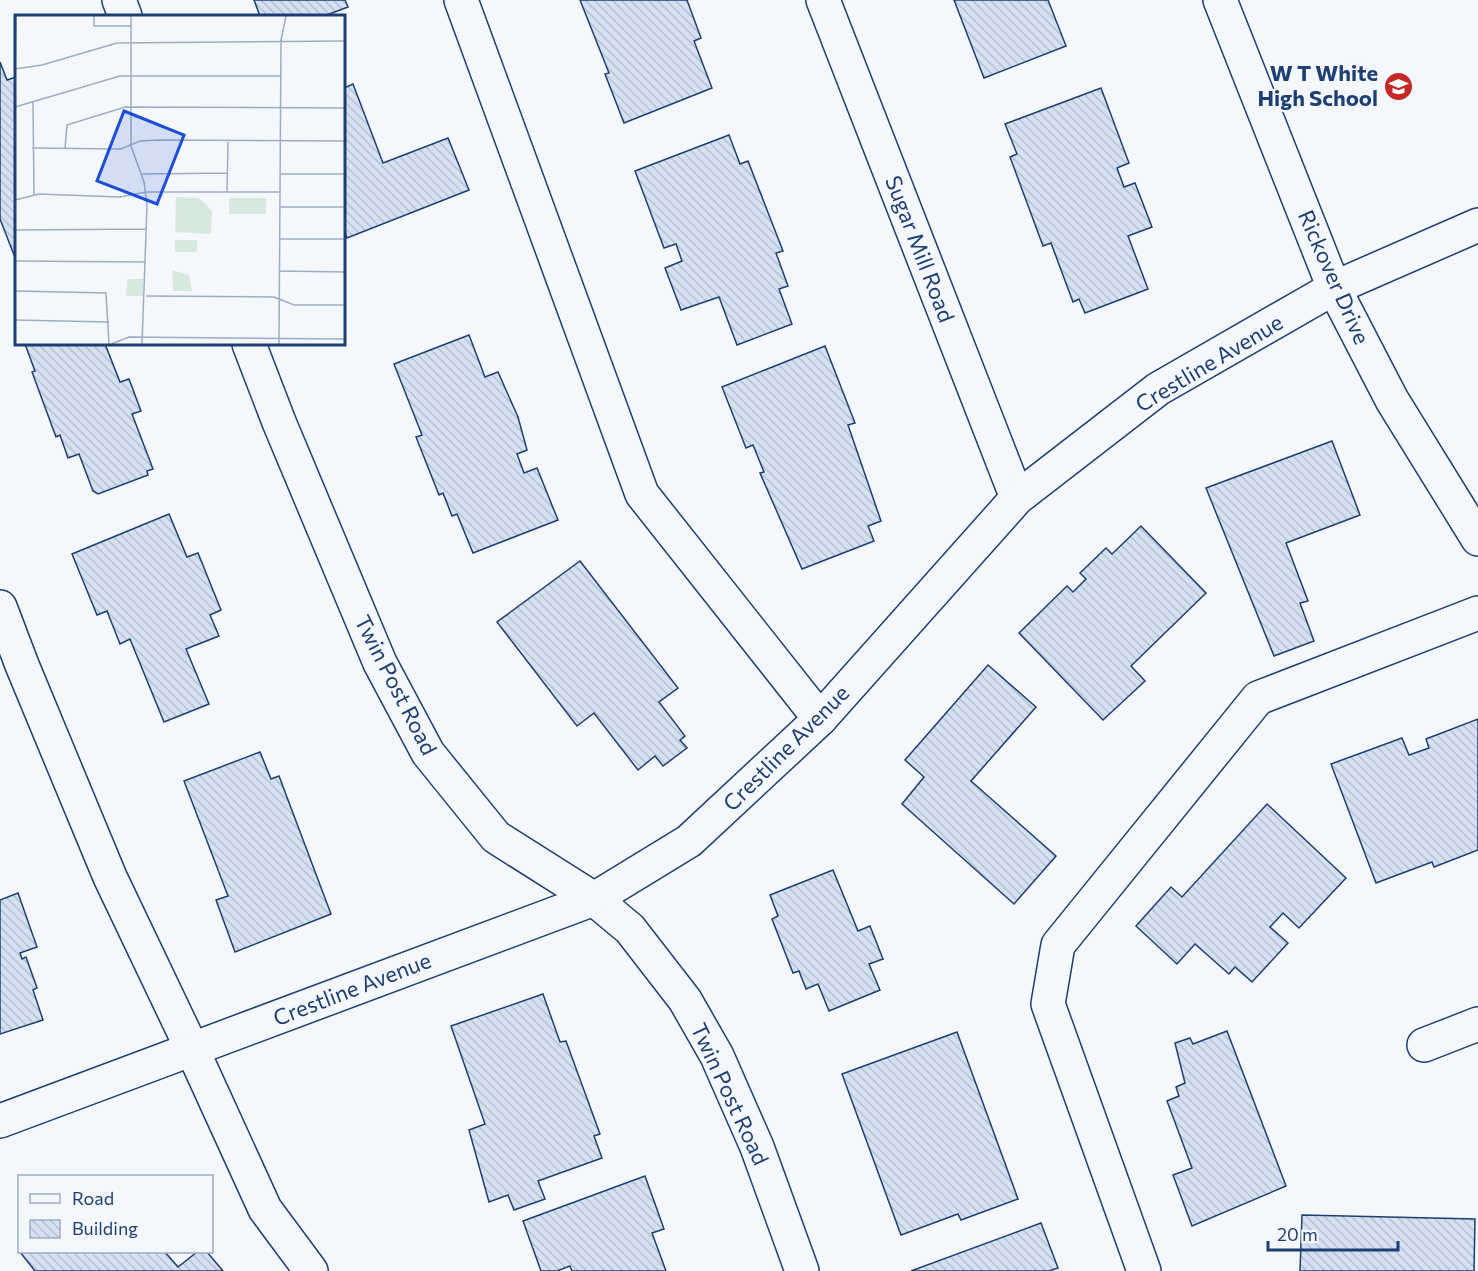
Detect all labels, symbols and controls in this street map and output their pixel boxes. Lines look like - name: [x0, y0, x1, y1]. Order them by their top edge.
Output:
- inset map: [15, 15, 345, 345]
- place label: W T White High School: [1257, 59, 1378, 111]
- school or university icon: W T White High School: [1383, 70, 1415, 102]
- street label: Sugar Mill Road: [880, 172, 961, 326]
- street label: Rickover Drive: [1293, 205, 1376, 348]
- street label: Crestline Avenue: [1130, 308, 1287, 417]
- street label: Twin Post Road: [350, 610, 443, 759]
- street label: Crestline Avenue: [717, 679, 854, 816]
- street label: Crestline Avenue: [269, 946, 435, 1031]
- street label: Twin Post Road: [686, 1018, 775, 1169]
- legend: [18, 1175, 213, 1253]
- text: Road: [72, 1187, 114, 1209]
- scale bar: [1268, 1214, 1398, 1252]
- text: Building: [72, 1217, 138, 1239]
- text: 20 m: [1277, 1223, 1318, 1245]

